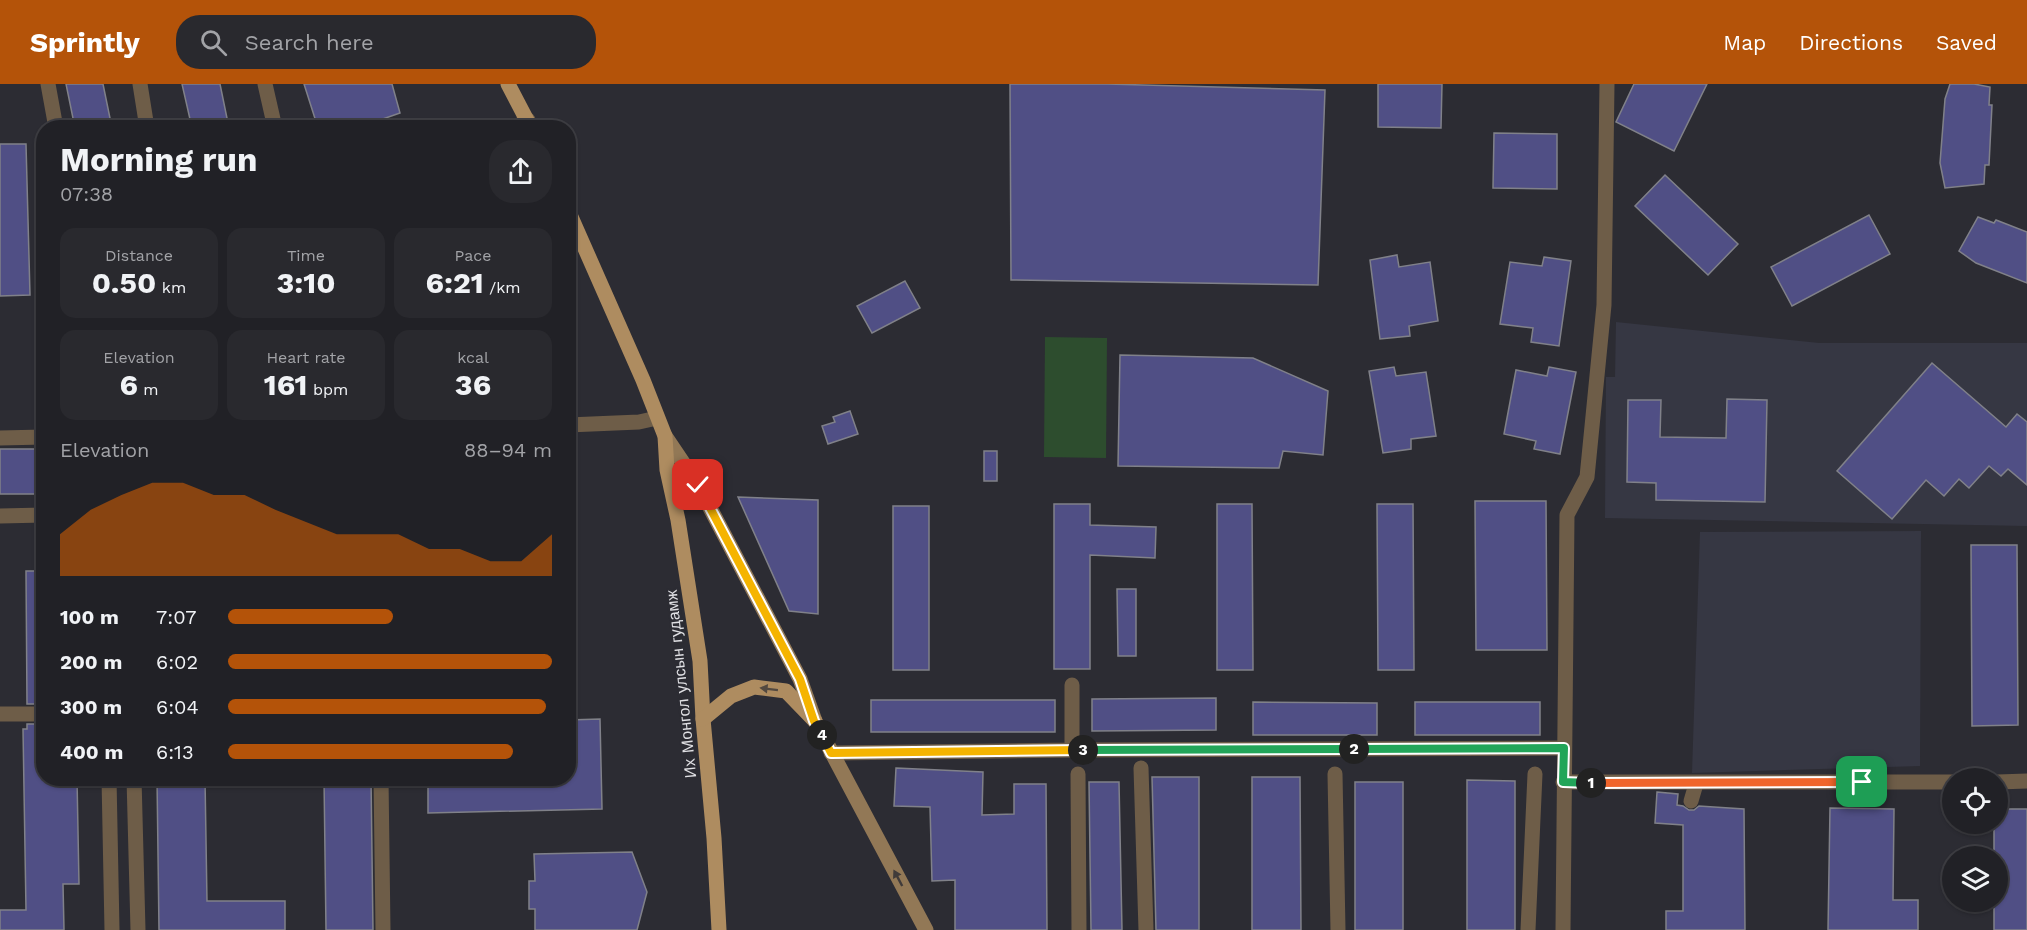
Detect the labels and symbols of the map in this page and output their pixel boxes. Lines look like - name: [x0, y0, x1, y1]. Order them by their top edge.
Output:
- pin: [672, 459, 723, 510]
- street label: Их Монгол улсын гудамж: [662, 589, 700, 779]
- one-way arrow: [760, 684, 779, 693]
- pin: 4: [807, 720, 837, 750]
- pin: 2: [1339, 734, 1369, 764]
- pin: 3: [1068, 735, 1098, 765]
- pin: [1836, 756, 1887, 807]
- pin: 1: [1576, 768, 1606, 798]
- one-way arrow: [893, 870, 903, 887]

